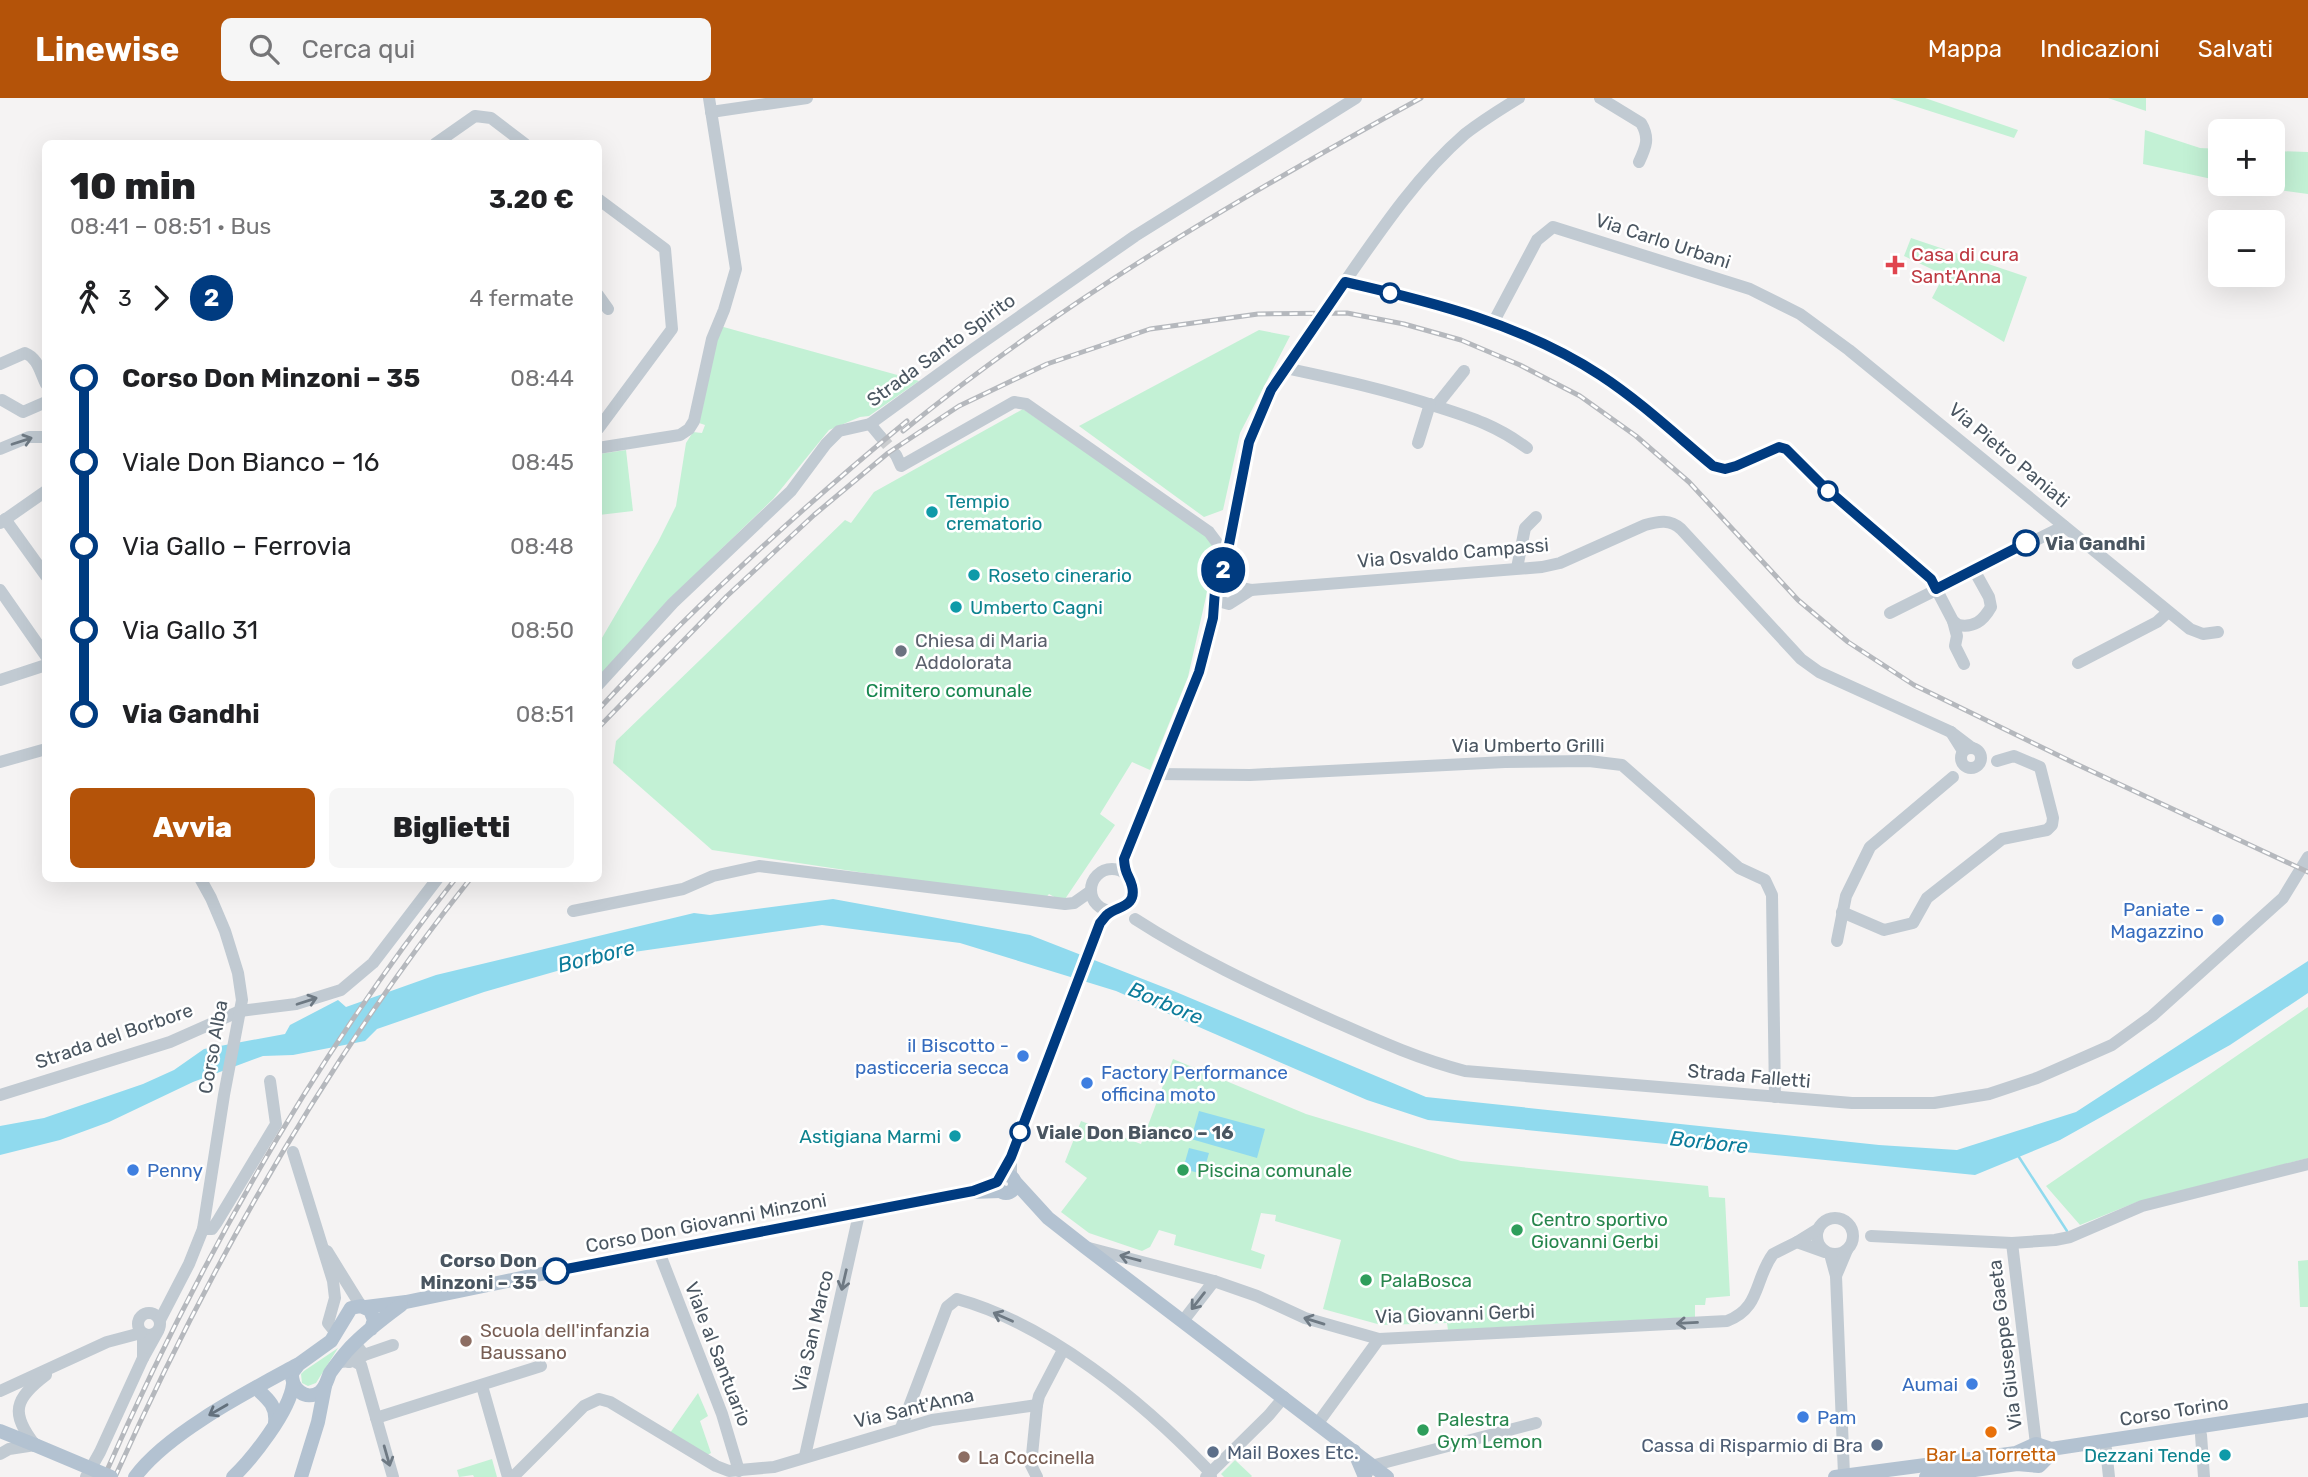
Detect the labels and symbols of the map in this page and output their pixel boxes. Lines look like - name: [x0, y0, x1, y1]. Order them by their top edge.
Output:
- street label: Via Carlo Urbani: [1592, 208, 1734, 274]
- place label: Casa di cura Sant'Anna: [1911, 243, 2019, 288]
- marker: Casa di cura Sant'Anna: [1885, 255, 1905, 275]
- unlabelled marker: [1380, 283, 1400, 303]
- street label: Strada Santo Spirito: [862, 288, 1020, 412]
- street label: Via Pietro Paniati: [1944, 398, 2074, 512]
- one-way arrow: [11, 433, 33, 446]
- unlabelled marker: [1818, 481, 1838, 501]
- place label: Tempio crematorio: [946, 490, 1043, 535]
- marker: Tempio crematorio: [924, 504, 940, 520]
- marker: Via Gandhi: [2013, 530, 2039, 556]
- place label: Via Gandhi: [2045, 532, 2146, 555]
- street label: Via Osvaldo Campassi: [1356, 533, 1550, 573]
- line badge: 2: [1200, 547, 1246, 593]
- place label: Roseto cinerario: [988, 564, 1132, 587]
- marker: Roseto cinerario: [966, 567, 982, 583]
- place label: Umberto Cagni: [970, 596, 1103, 619]
- marker: Umberto Cagni: [948, 599, 964, 615]
- place label: Chiesa di Maria Addolorata: [915, 629, 1048, 674]
- marker: Chiesa di Maria Addolorata: [893, 643, 909, 659]
- park label: Cimitero comunale: [866, 679, 1032, 702]
- street label: Via Umberto Grilli: [1451, 734, 1605, 757]
- place label: Paniate - Magazzino: [2110, 898, 2204, 943]
- marker: Paniate - Magazzino: [2210, 912, 2226, 928]
- water label: Borbore: [555, 934, 637, 978]
- water label: Borbore: [1125, 976, 1207, 1030]
- one-way arrow: [296, 993, 318, 1006]
- street label: Strada del Borbore: [32, 998, 196, 1074]
- street label: Corso Alba: [193, 998, 233, 1096]
- place label: il Biscotto - pasticceria secca: [855, 1034, 1009, 1079]
- marker: il Biscotto - pasticceria secca: [1015, 1048, 1031, 1064]
- street label: Strada Falletti: [1686, 1059, 1812, 1093]
- place label: Factory Performance officina moto: [1101, 1061, 1288, 1106]
- marker: Factory Performance officina moto: [1079, 1075, 1095, 1091]
- place label: Viale Don Bianco – 16: [1036, 1121, 1234, 1144]
- marker: Viale Don Bianco – 16: [1010, 1122, 1030, 1142]
- place label: Astigiana Marmi: [799, 1125, 941, 1148]
- water label: Borbore: [1669, 1125, 1749, 1159]
- marker: Astigiana Marmi: [947, 1128, 963, 1144]
- place label: Penny: [147, 1159, 203, 1182]
- place label: Piscina comunale: [1197, 1159, 1352, 1182]
- marker: Penny: [125, 1162, 141, 1178]
- marker: Piscina comunale: [1175, 1162, 1191, 1178]
- street label: Corso Don Giovanni Minzoni: [584, 1188, 828, 1258]
- place label: Centro sportivo Giovanni Gerbi: [1531, 1208, 1668, 1253]
- marker: Centro sportivo Giovanni Gerbi: [1509, 1222, 1525, 1238]
- place label: Corso Don Minzoni – 35: [420, 1249, 537, 1294]
- one-way arrow: [1120, 1251, 1142, 1264]
- marker: Corso Don Minzoni – 35: [543, 1258, 569, 1284]
- street label: Via Giuseppe Gaeta: [1983, 1259, 2027, 1431]
- street label: Via San Marco: [788, 1268, 838, 1394]
- one-way arrow: [837, 1268, 850, 1291]
- place label: PalaBosca: [1380, 1269, 1472, 1292]
- marker: PalaBosca: [1358, 1272, 1374, 1288]
- street label: Viale al Santuario: [680, 1279, 756, 1429]
- one-way arrow: [1191, 1291, 1206, 1309]
- street label: Via Giovanni Gerbi: [1375, 1300, 1535, 1328]
- one-way arrow: [993, 1310, 1014, 1323]
- one-way arrow: [1303, 1313, 1325, 1326]
- one-way arrow: [1676, 1317, 1699, 1330]
- place label: Scuola dell'infanzia Baussano: [480, 1319, 650, 1364]
- marker: Scuola dell'infanzia Baussano: [458, 1333, 474, 1349]
- place label: Aumai: [1902, 1373, 1958, 1396]
- marker: Aumai: [1964, 1376, 1980, 1392]
- street label: Via Sant'Anna: [852, 1383, 976, 1433]
- street label: Corso Torino: [2118, 1391, 2230, 1431]
- one-way arrow: [208, 1404, 229, 1417]
- place label: Pam: [1817, 1406, 1856, 1429]
- place label: Palestra Gym Lemon: [1437, 1408, 1542, 1453]
- marker: Pam: [1795, 1409, 1811, 1425]
- marker: Palestra Gym Lemon: [1415, 1422, 1431, 1438]
- marker: Bar La Torretta: [1983, 1424, 1999, 1440]
- place label: Cassa di Risparmio di Bra: [1641, 1434, 1863, 1457]
- marker: Cassa di Risparmio di Bra: [1869, 1437, 1885, 1453]
- place label: Mail Boxes Etc.: [1227, 1441, 1359, 1464]
- place label: Bar La Torretta: [1926, 1443, 2056, 1466]
- marker: Mail Boxes Etc.: [1205, 1444, 1221, 1460]
- place label: Dezzani Tende: [2084, 1444, 2211, 1467]
- one-way arrow: [382, 1445, 395, 1467]
- place label: La Coccinella: [978, 1446, 1095, 1469]
- marker: Dezzani Tende: [2217, 1447, 2233, 1463]
- marker: La Coccinella: [956, 1449, 972, 1465]

